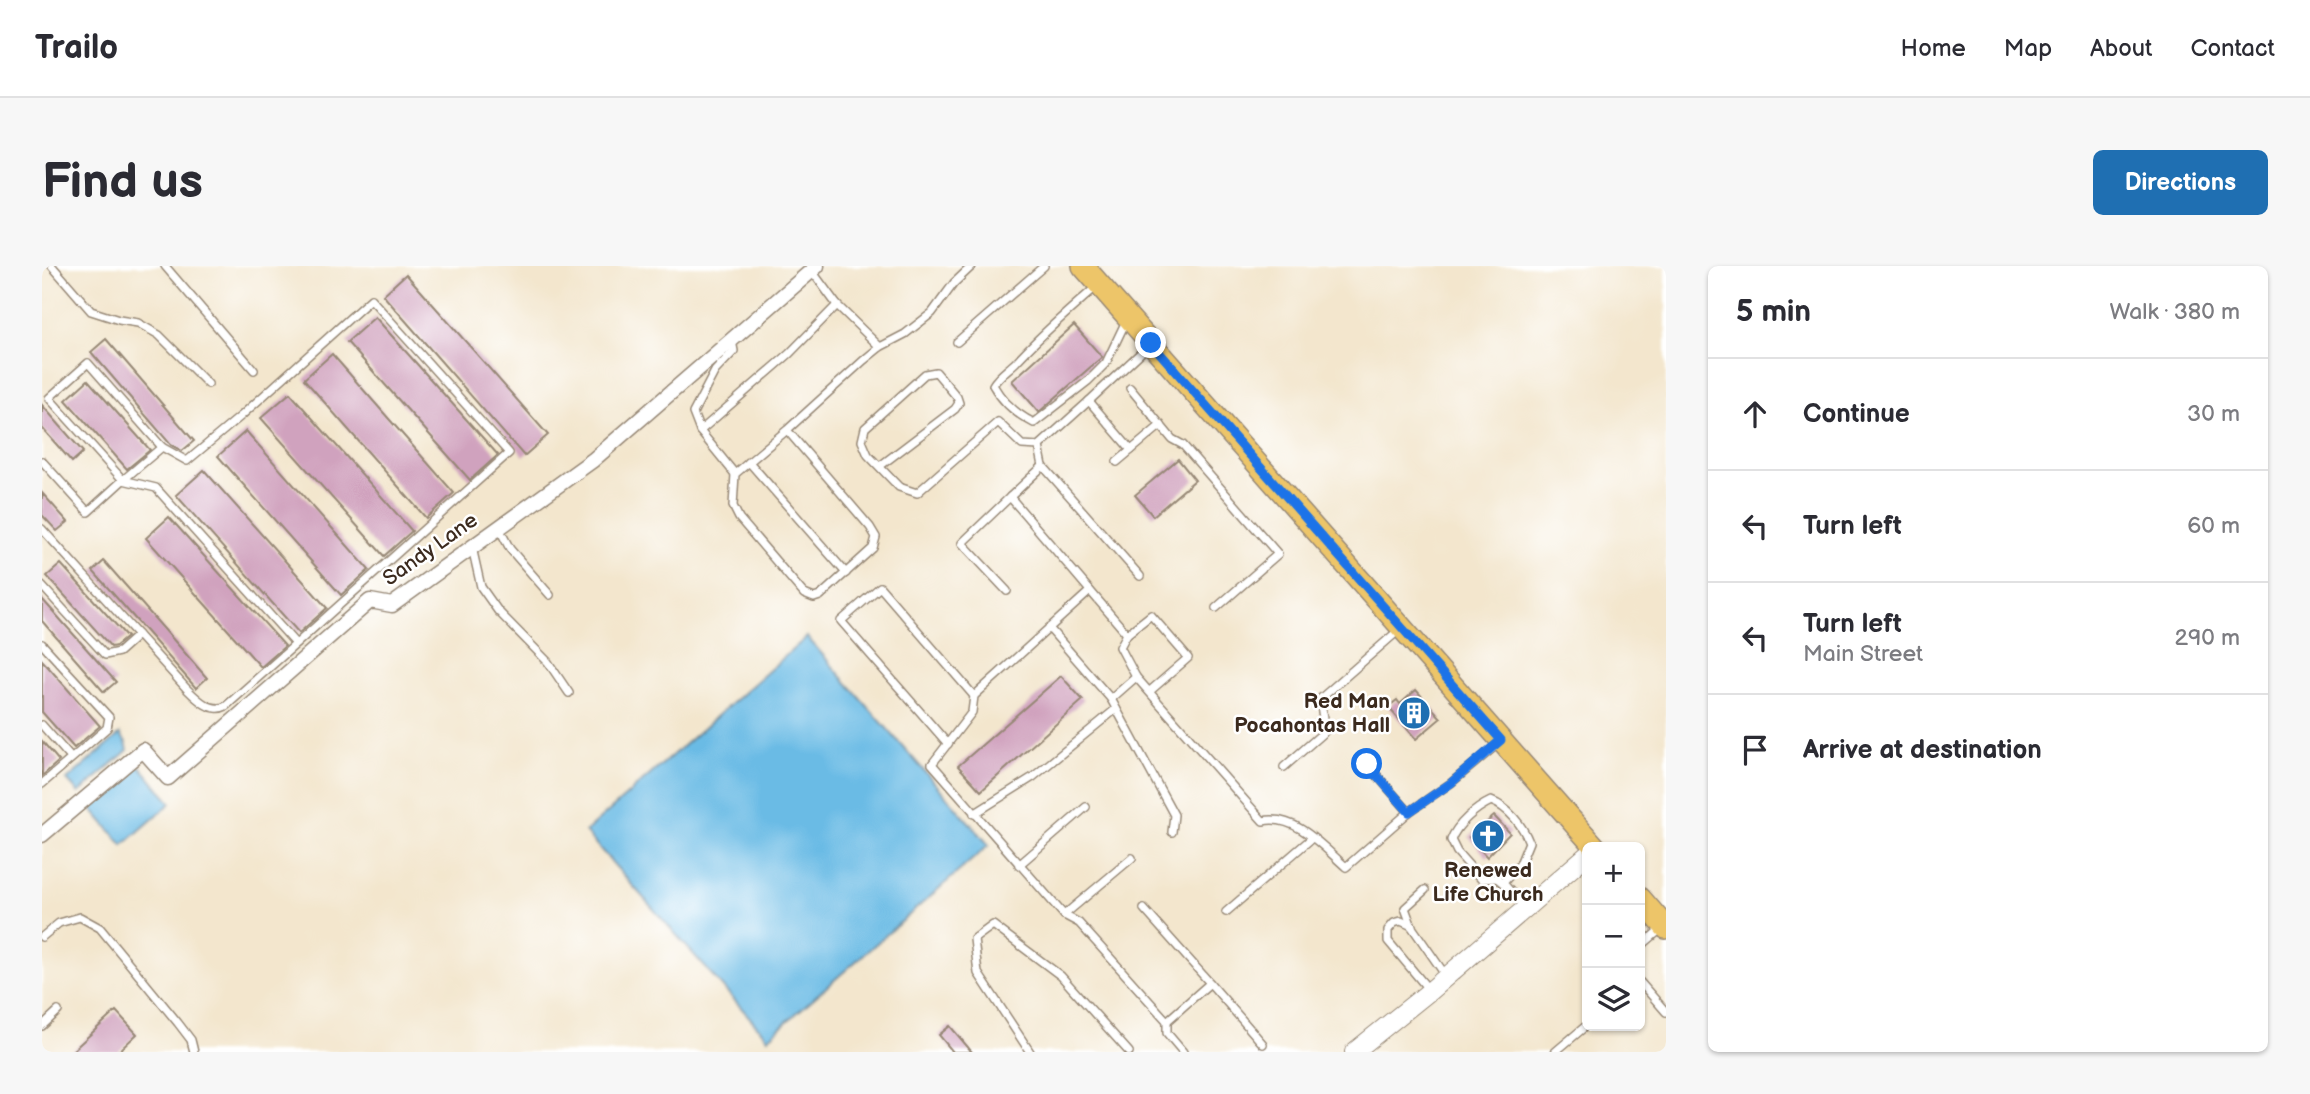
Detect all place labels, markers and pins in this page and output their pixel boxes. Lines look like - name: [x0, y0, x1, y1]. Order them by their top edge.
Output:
- place label: Red Man Pocahontas Hall: [1234, 689, 1390, 738]
- building icon: Red Man Pocahontas Hall: [1395, 694, 1433, 732]
- church icon: Renewed Life Church: [1469, 817, 1507, 855]
- place label: Renewed Life Church: [1432, 858, 1544, 907]

